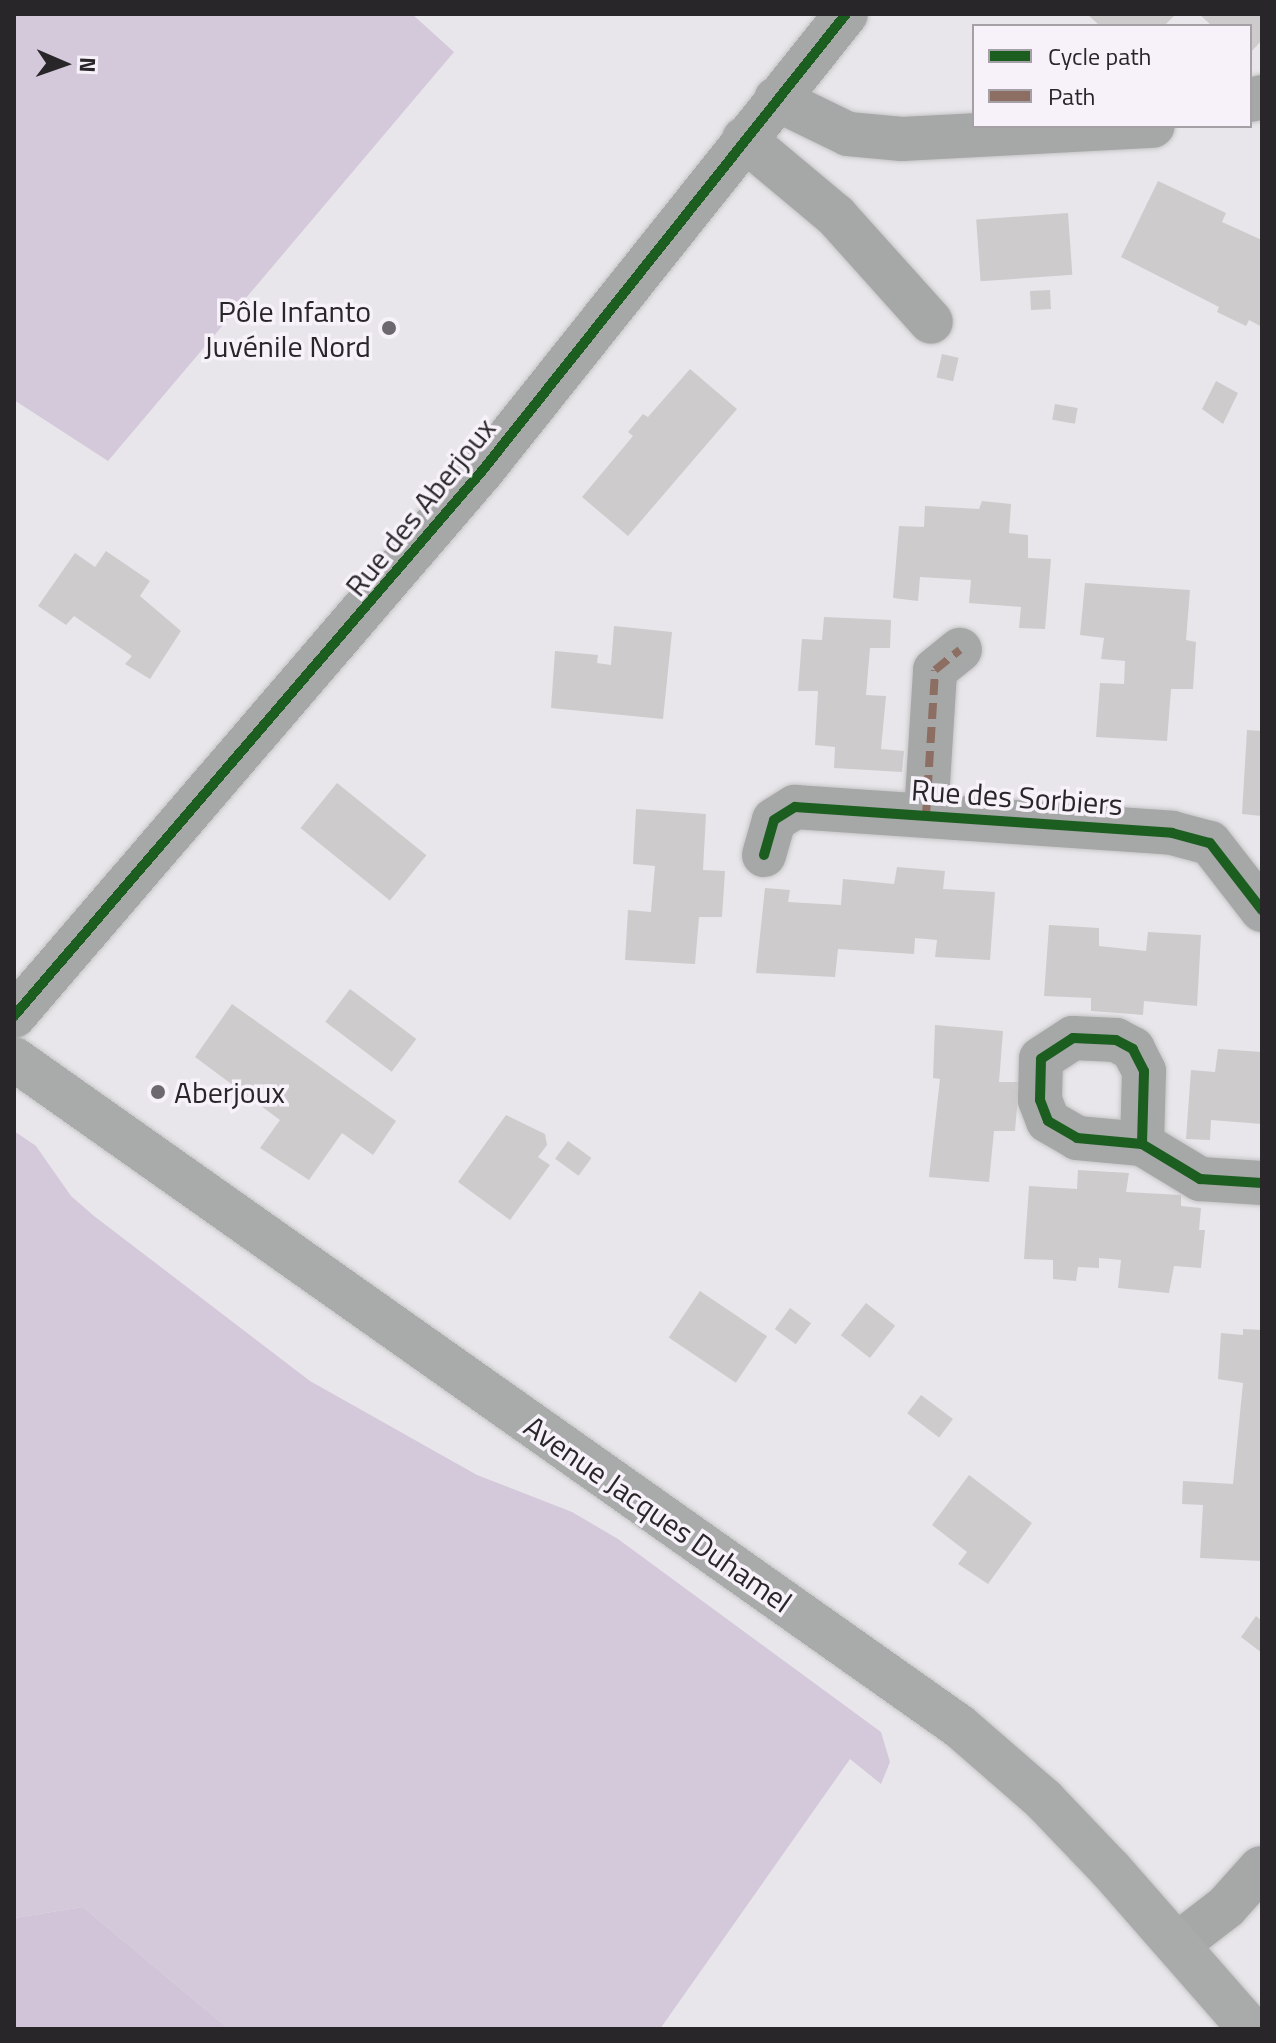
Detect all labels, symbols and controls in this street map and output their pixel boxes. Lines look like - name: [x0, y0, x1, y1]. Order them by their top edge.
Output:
- north arrow: [24, 24, 104, 104]
- legend: [972, 24, 1252, 128]
- text: Cycle path: [1048, 38, 1151, 74]
- text: N: [71, 57, 105, 73]
- text: Path: [1048, 78, 1095, 114]
- place label: Pôle Infanto Juvénile Nord: [204, 293, 371, 364]
- marker: Pôle Infanto Juvénile Nord: [378, 317, 400, 339]
- street label: Rue des Aberjoux: [337, 411, 503, 603]
- street label: Rue des Sorbiers: [910, 772, 1124, 822]
- place label: Aberjoux: [174, 1074, 285, 1110]
- marker: Aberjoux: [149, 1083, 167, 1101]
- street label: Avenue Jacques Duhamel: [517, 1408, 799, 1620]

